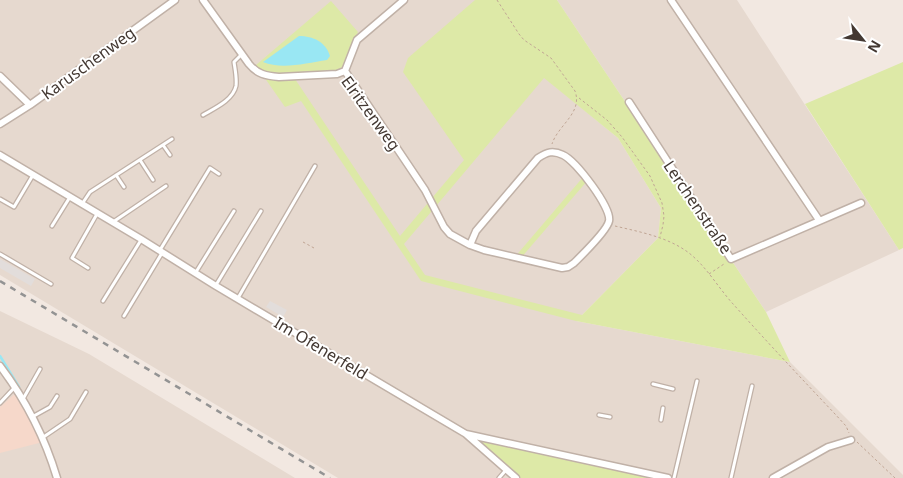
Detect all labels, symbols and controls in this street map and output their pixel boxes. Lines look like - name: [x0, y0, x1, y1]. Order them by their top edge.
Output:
- north arrow: [838, 15, 888, 65]
- street label: Karuschenweg: [37, 21, 139, 105]
- text: N: [864, 37, 886, 56]
- street label: Elritzenweg: [336, 71, 406, 155]
- street label: Lerchenstraße: [659, 156, 737, 258]
- street label: Im Ofenerfeld: [270, 311, 372, 385]

